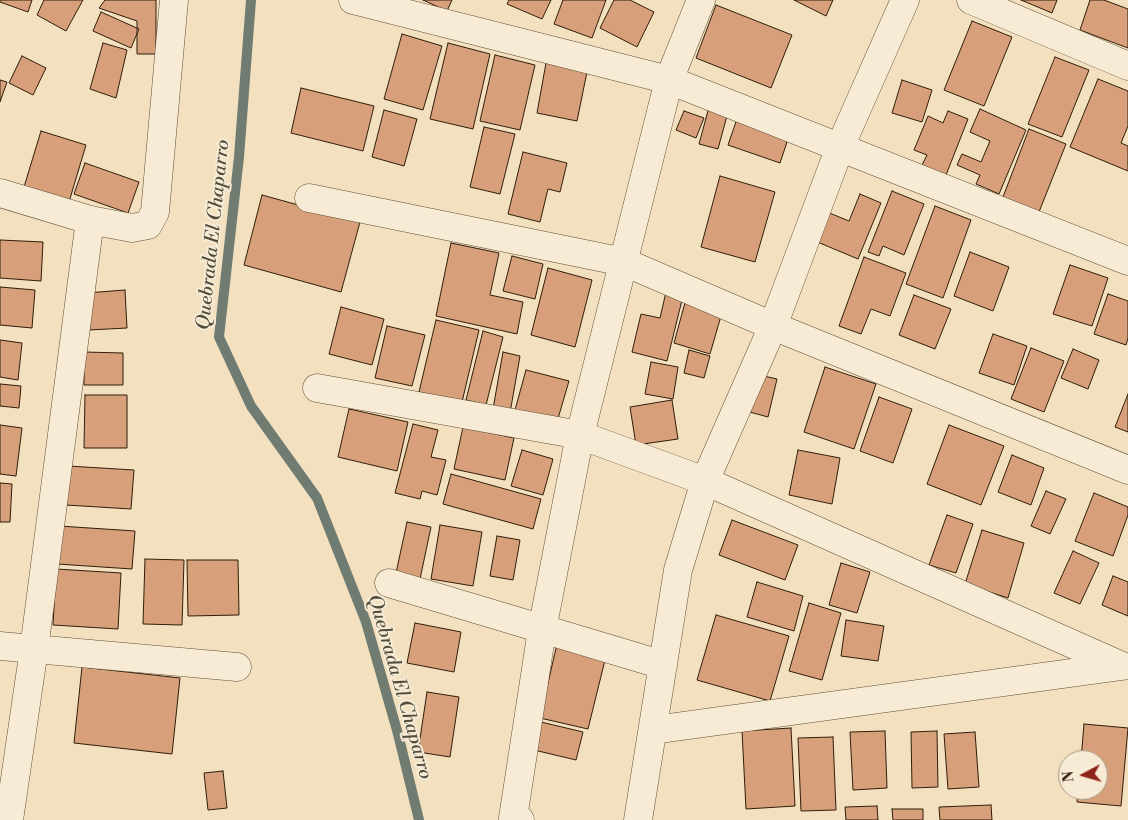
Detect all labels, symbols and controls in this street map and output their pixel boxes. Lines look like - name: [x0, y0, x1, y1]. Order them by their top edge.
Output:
- water label: Quebrada El Chaparro: [193, 139, 235, 331]
- water label: Quebrada El Chaparro: [362, 592, 436, 782]
- north arrow: [1058, 750, 1108, 800]
- text: N: [1060, 770, 1079, 783]

